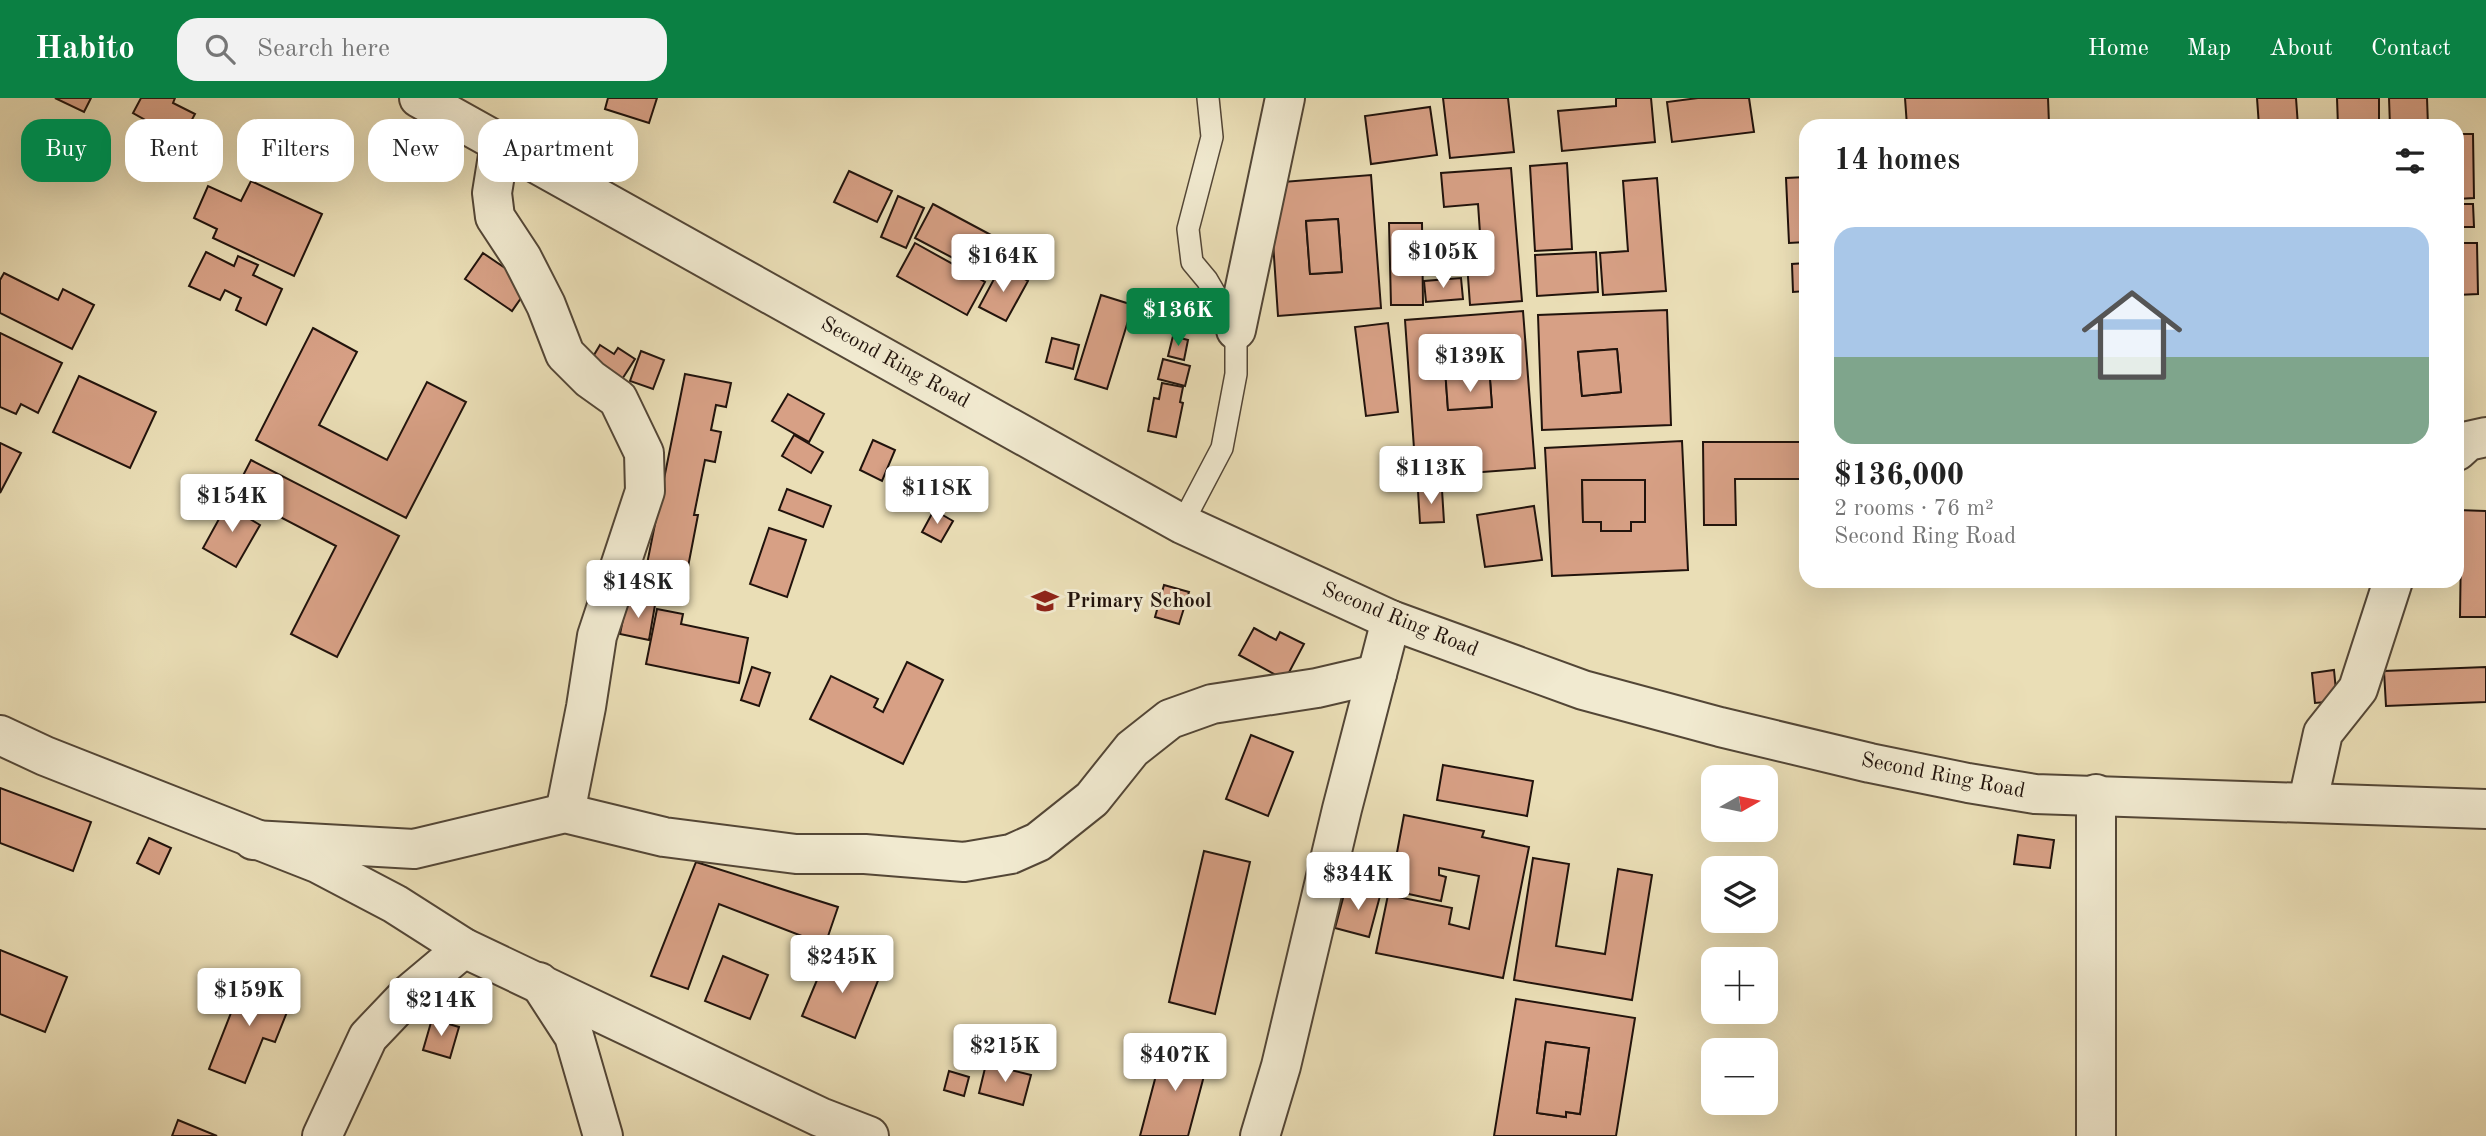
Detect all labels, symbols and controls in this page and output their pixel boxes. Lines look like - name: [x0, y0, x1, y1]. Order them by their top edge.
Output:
- search box: [177, 18, 667, 81]
- icon: search: [201, 30, 239, 68]
- text: Habito: [35, 33, 135, 66]
- text: Search here: [257, 36, 390, 62]
- text: Home: [2088, 37, 2149, 61]
- text: Map: [2187, 37, 2231, 61]
- text: About: [2269, 37, 2333, 61]
- text: Contact: [2371, 37, 2451, 61]
- chip: Buy: [21, 119, 111, 182]
- chip: Rent: [125, 119, 223, 182]
- chip: Filters: [237, 119, 354, 182]
- chip: New: [368, 119, 464, 182]
- chip: Apartment: [478, 119, 638, 182]
- icon: filters: [2391, 142, 2429, 180]
- text: 14 homes: [1834, 146, 1960, 176]
- pin: $105K: [1394, 230, 1492, 290]
- pin: $164K: [954, 234, 1052, 294]
- text: $105K: [1407, 241, 1479, 264]
- text: $164K: [967, 245, 1039, 268]
- icon: home: [2069, 272, 2195, 398]
- pin: $136K: [1129, 288, 1227, 348]
- text: $136K: [1142, 299, 1214, 322]
- street label: Second Ring Road: [817, 313, 973, 413]
- pin: $139K: [1421, 334, 1519, 394]
- text: $139K: [1434, 345, 1506, 368]
- pin: $113K: [1382, 446, 1480, 506]
- text: $113K: [1395, 457, 1467, 480]
- text: $136,000: [1834, 461, 1964, 491]
- pin: $118K: [888, 466, 986, 526]
- pin: $154K: [183, 474, 281, 534]
- text: $118K: [901, 477, 973, 500]
- text: $154K: [196, 485, 268, 508]
- text: 2 rooms · 76 m²: [1834, 497, 1994, 520]
- text: Second Ring Road: [1834, 525, 2016, 548]
- pin: $148K: [589, 560, 687, 620]
- text: $148K: [602, 571, 674, 594]
- street label: Second Ring Road: [1319, 579, 1481, 661]
- school or university icon: Primary School: [1030, 586, 1060, 616]
- place label: Primary School: [1066, 591, 1212, 612]
- street label: Second Ring Road: [1859, 750, 2027, 802]
- north arrow: [1701, 765, 1778, 842]
- map controls: [1701, 765, 1778, 1115]
- pin: $344K: [1309, 852, 1407, 912]
- button: layers: [1701, 856, 1778, 933]
- text: $344K: [1322, 863, 1394, 886]
- pin: $245K: [793, 936, 891, 995]
- text: $245K: [806, 946, 878, 969]
- button: +: [1701, 947, 1778, 1024]
- pin: $159K: [200, 968, 298, 1028]
- pin: $214K: [392, 978, 490, 1038]
- text: $159K: [213, 979, 285, 1002]
- text: $214K: [405, 989, 477, 1012]
- pin: $215K: [956, 1024, 1054, 1084]
- pin: $407K: [1126, 1034, 1224, 1093]
- text: $215K: [969, 1035, 1041, 1058]
- button: −: [1701, 1038, 1778, 1115]
- text: $407K: [1139, 1044, 1211, 1067]

